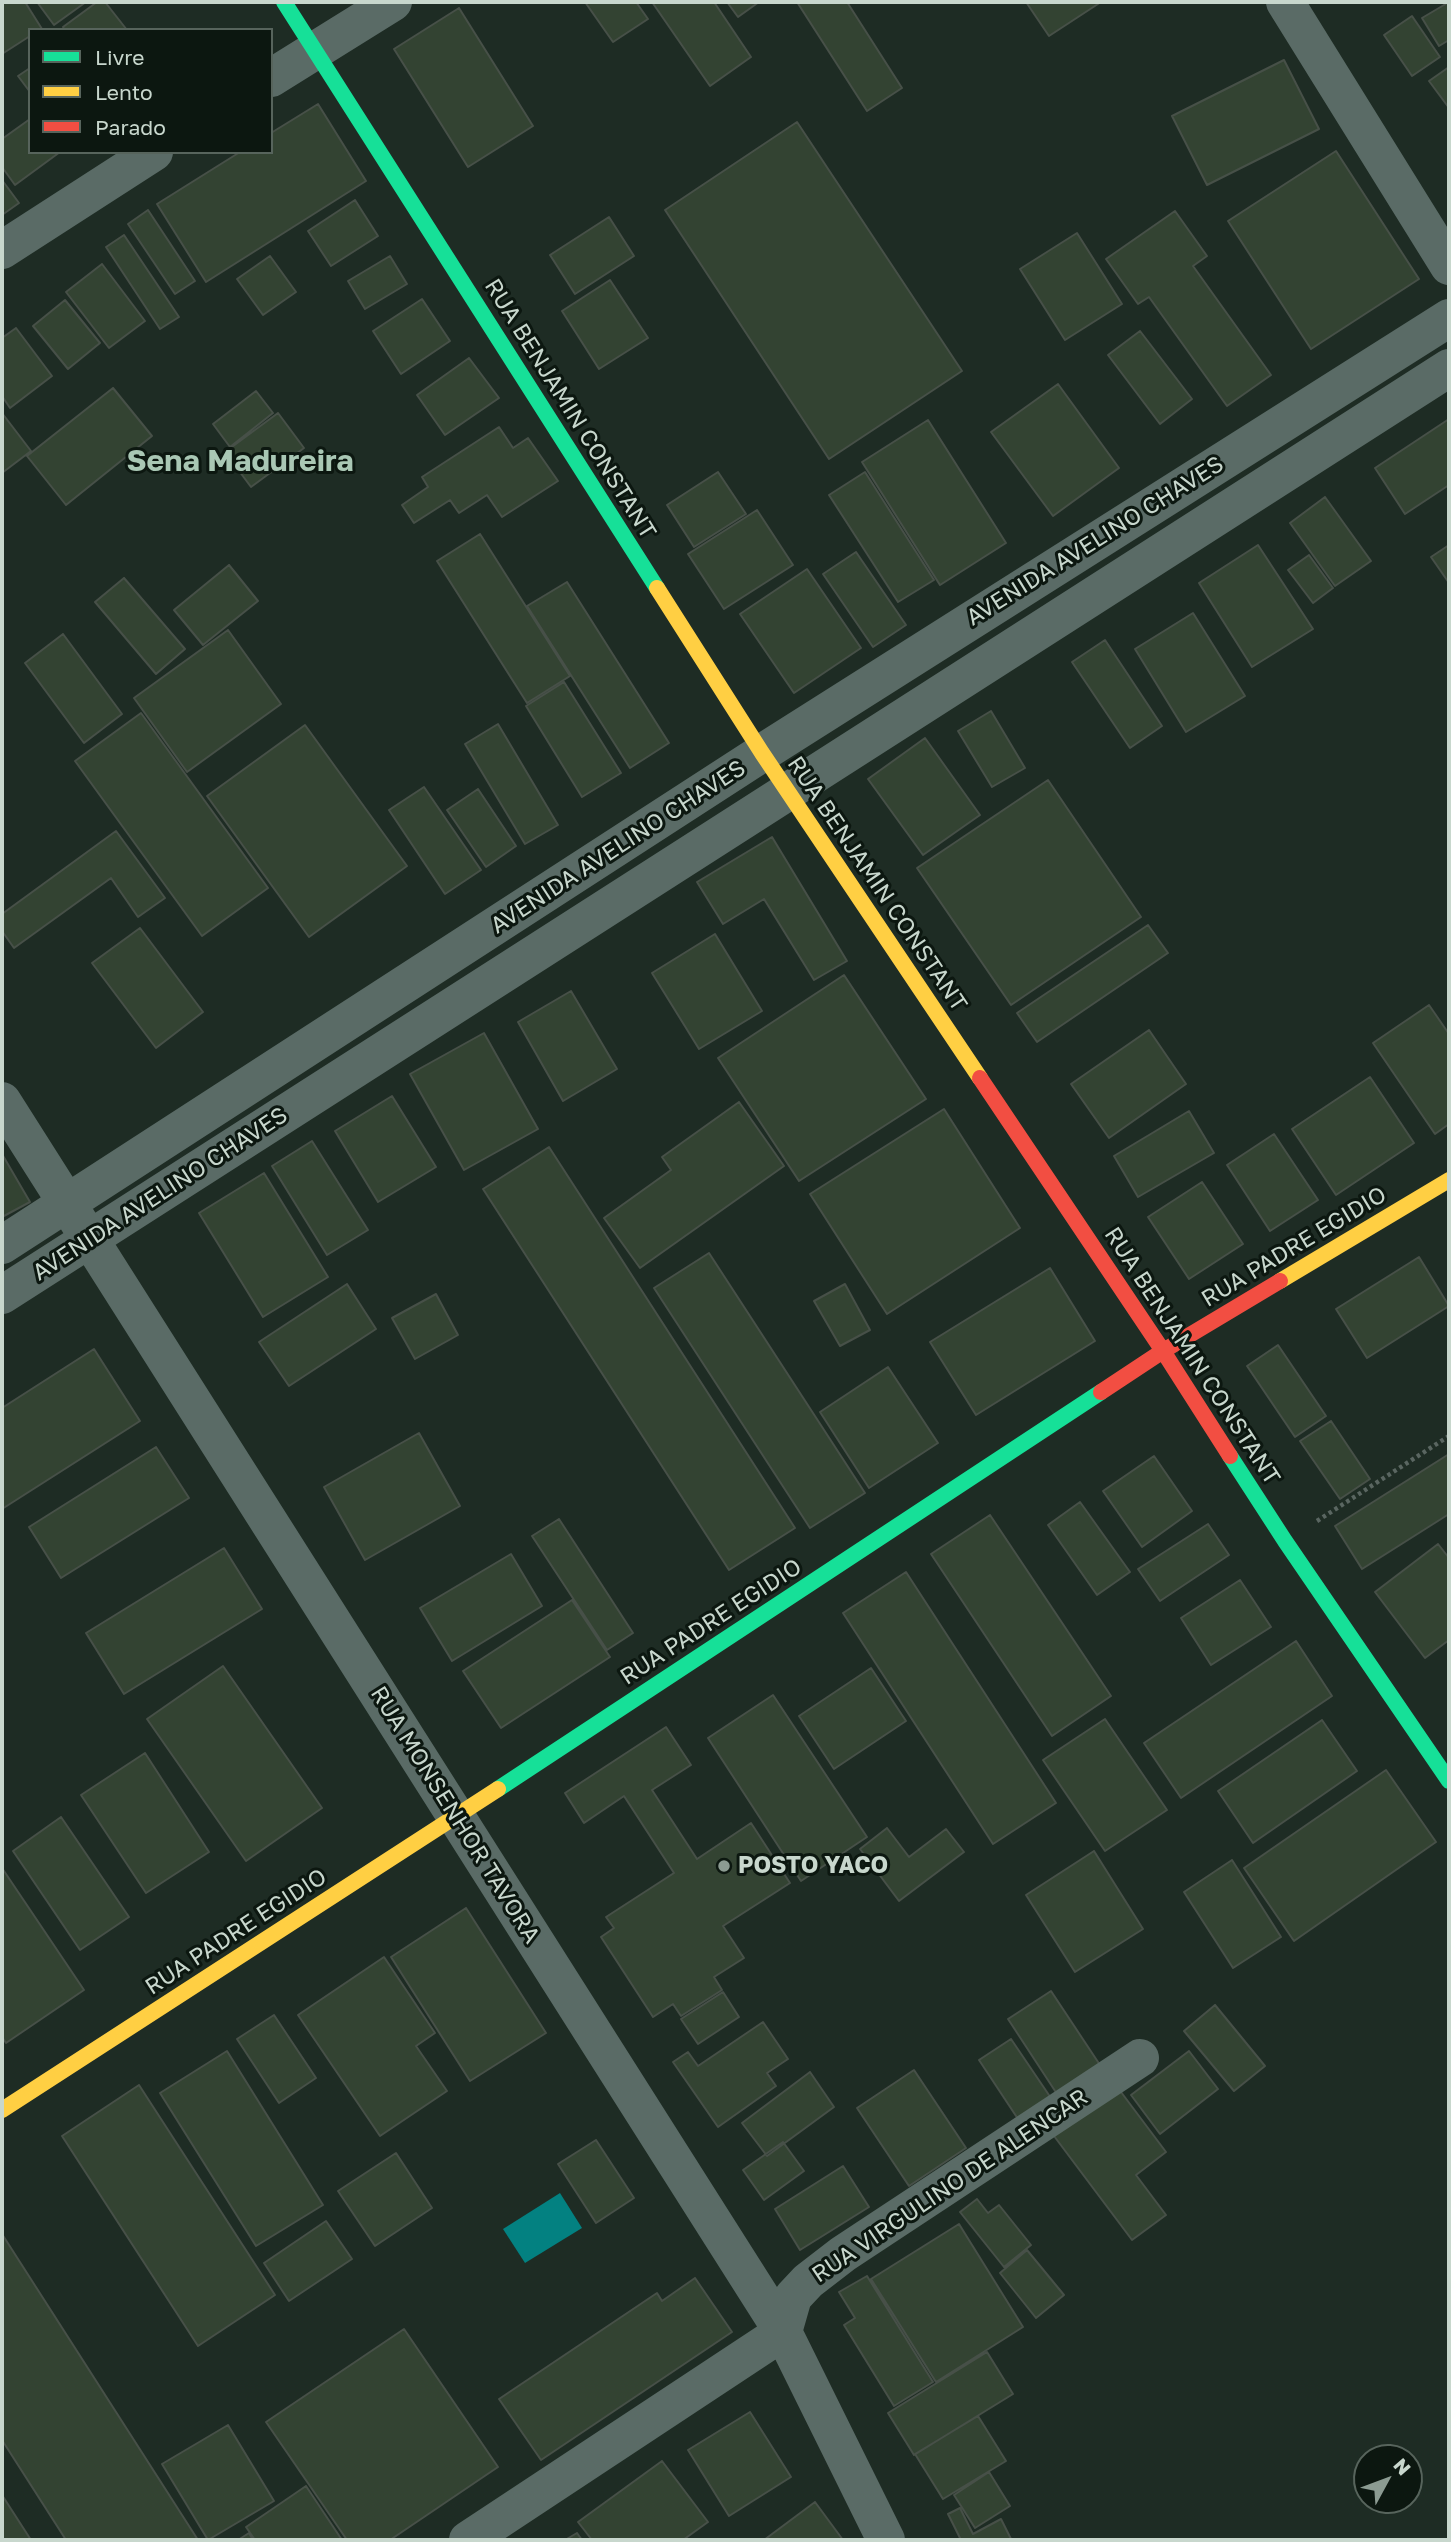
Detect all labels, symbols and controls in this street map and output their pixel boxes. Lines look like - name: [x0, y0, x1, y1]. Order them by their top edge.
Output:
- legend: [28, 28, 273, 154]
- text: Livre: [95, 44, 145, 70]
- text: Lento: [95, 79, 153, 105]
- text: Parado: [95, 114, 166, 140]
- street label: RUA BENJAMIN CONSTANT: [478, 274, 662, 544]
- district label: Sena Madureira: [126, 443, 354, 479]
- street label: AVENIDA AVELINO CHAVES: [961, 450, 1229, 632]
- street label: RUA BENJAMIN CONSTANT: [781, 751, 973, 1017]
- street label: AVENIDA AVELINO CHAVES: [485, 754, 751, 940]
- street label: AVENIDA AVELINO CHAVES: [27, 1101, 293, 1287]
- street label: RUA PADRE EGIDIO: [1197, 1181, 1391, 1313]
- street label: RUA BENJAMIN CONSTANT: [1098, 1222, 1286, 1490]
- street label: RUA PADRE EGIDIO: [615, 1553, 807, 1691]
- street label: RUA MONSENHOR TAVORA: [364, 1681, 546, 1949]
- place label: POSTO YACO: [738, 1852, 888, 1880]
- marker: POSTO YACO: [716, 1858, 732, 1874]
- street label: RUA PADRE EGIDIO: [140, 1863, 332, 2001]
- street label: RUA VIRGULINO DE ALENCAR: [807, 2083, 1093, 2289]
- north arrow: [1353, 2444, 1423, 2514]
- text: N: [1389, 2453, 1416, 2479]

